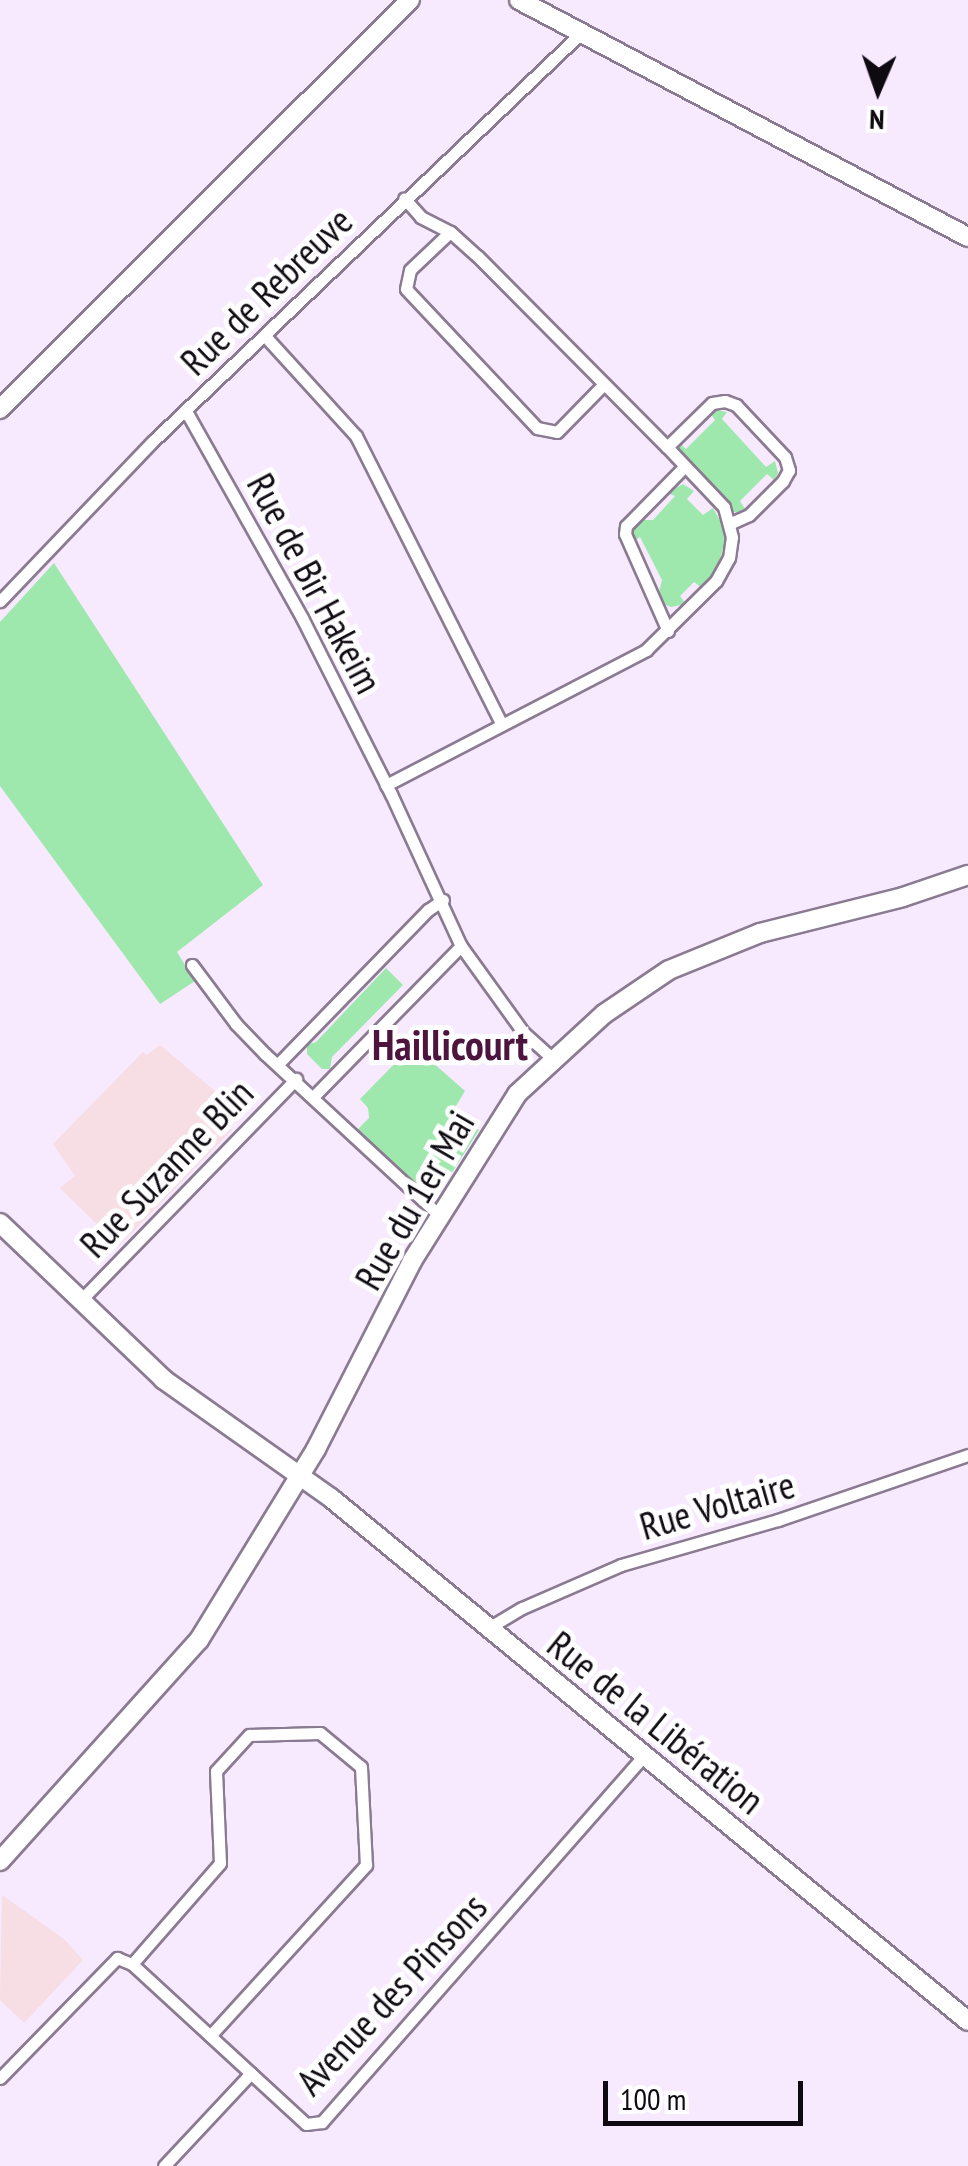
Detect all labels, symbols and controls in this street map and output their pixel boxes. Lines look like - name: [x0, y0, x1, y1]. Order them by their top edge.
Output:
- north arrow: [828, 40, 928, 140]
- text: N: [869, 102, 885, 139]
- street label: Rue de Rebreuve: [171, 198, 361, 384]
- street label: Rue de Bir Hakeim: [238, 466, 392, 700]
- district label: Haillicourt: [372, 1020, 528, 1070]
- street label: Rue Suzanne Blin: [70, 1070, 262, 1266]
- street label: Rue du 1er Mai: [345, 1103, 483, 1297]
- street label: Rue Voltaire: [634, 1461, 800, 1549]
- street label: Rue de la Libération: [539, 1621, 773, 1823]
- street label: Avenue des Pinsons: [286, 1884, 496, 2104]
- scale bar: [608, 2061, 808, 2123]
- text: 100 m: [620, 2079, 686, 2118]

